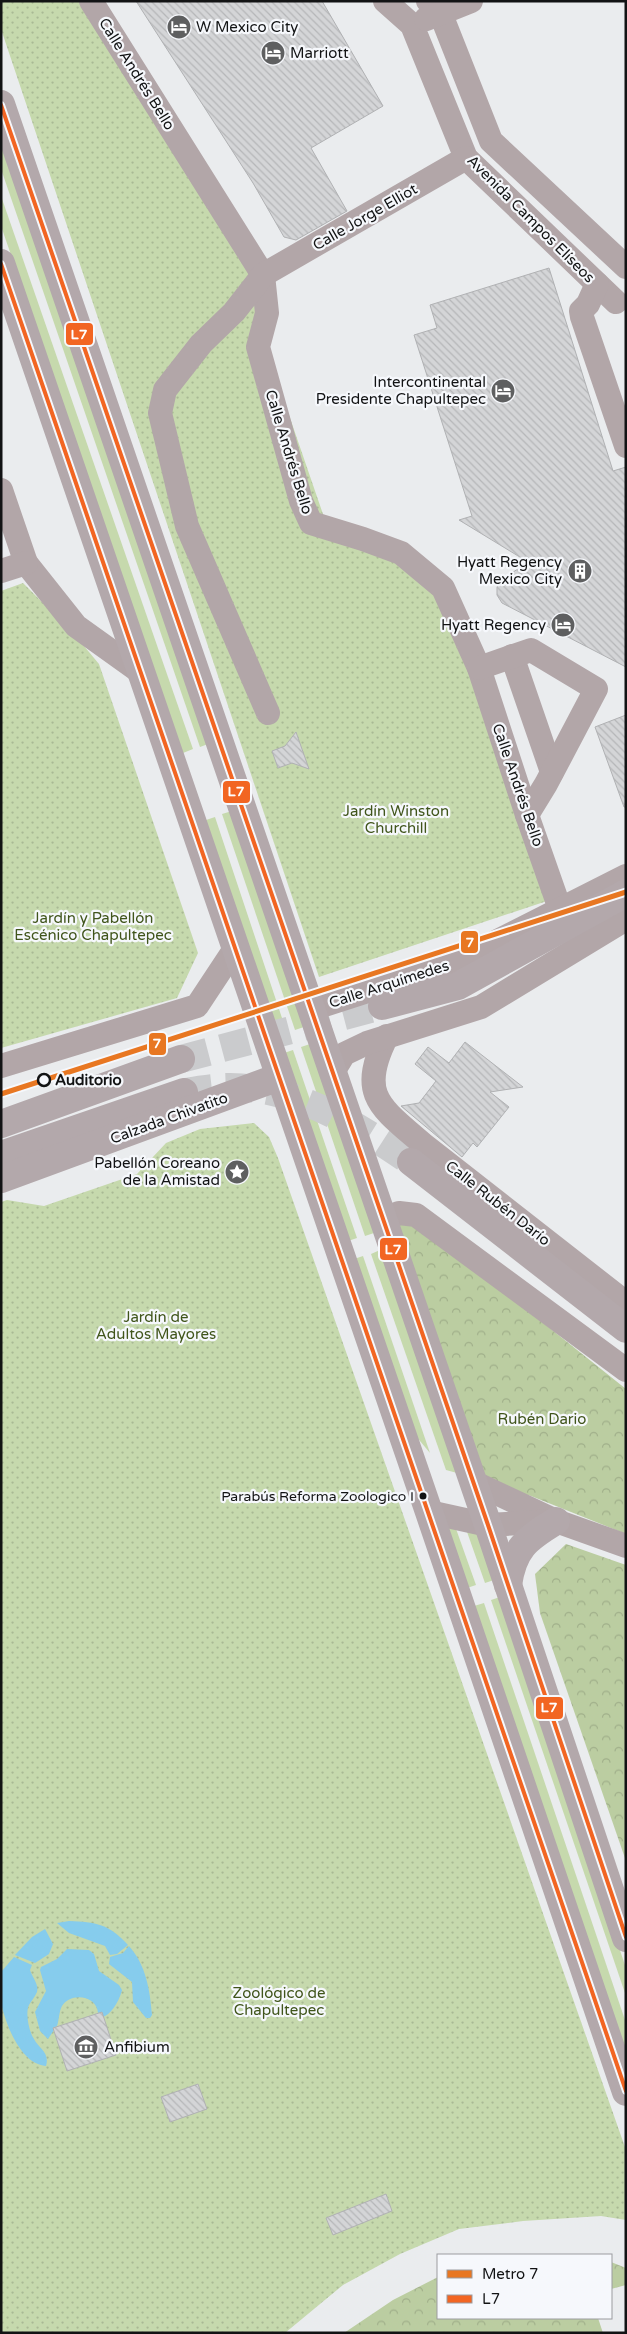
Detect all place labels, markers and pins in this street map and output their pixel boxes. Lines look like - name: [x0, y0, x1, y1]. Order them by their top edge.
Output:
- hotel icon: W Mexico City: [166, 14, 192, 40]
- place label: W Mexico City: [196, 18, 298, 36]
- hotel icon: Marriott: [260, 40, 286, 66]
- place label: Marriott: [290, 44, 349, 62]
- place label: Intercontinental Presidente Chapultepec: [316, 373, 486, 408]
- hotel icon: Intercontinental Presidente Chapultepec: [490, 378, 516, 404]
- place label: Hyatt Regency Mexico City: [457, 553, 562, 588]
- building icon: Hyatt Regency Mexico City: [567, 558, 593, 584]
- hotel icon: Hyatt Regency: [550, 612, 576, 638]
- place label: Hyatt Regency: [441, 616, 546, 634]
- place label: Auditorio: [55, 1071, 122, 1089]
- marker: Auditorio: [37, 1073, 51, 1087]
- place label: Pabellón Coreano de la Amistad: [94, 1154, 220, 1189]
- place icon: Pabellón Coreano de la Amistad: [224, 1159, 250, 1185]
- place label: Parabús Reforma Zoologico I: [221, 1488, 414, 1505]
- marker: Parabús Reforma Zoologico I: [418, 1491, 428, 1501]
- museum icon: Anfibium: [73, 2034, 99, 2060]
- place label: Anfibium: [104, 2038, 170, 2056]

